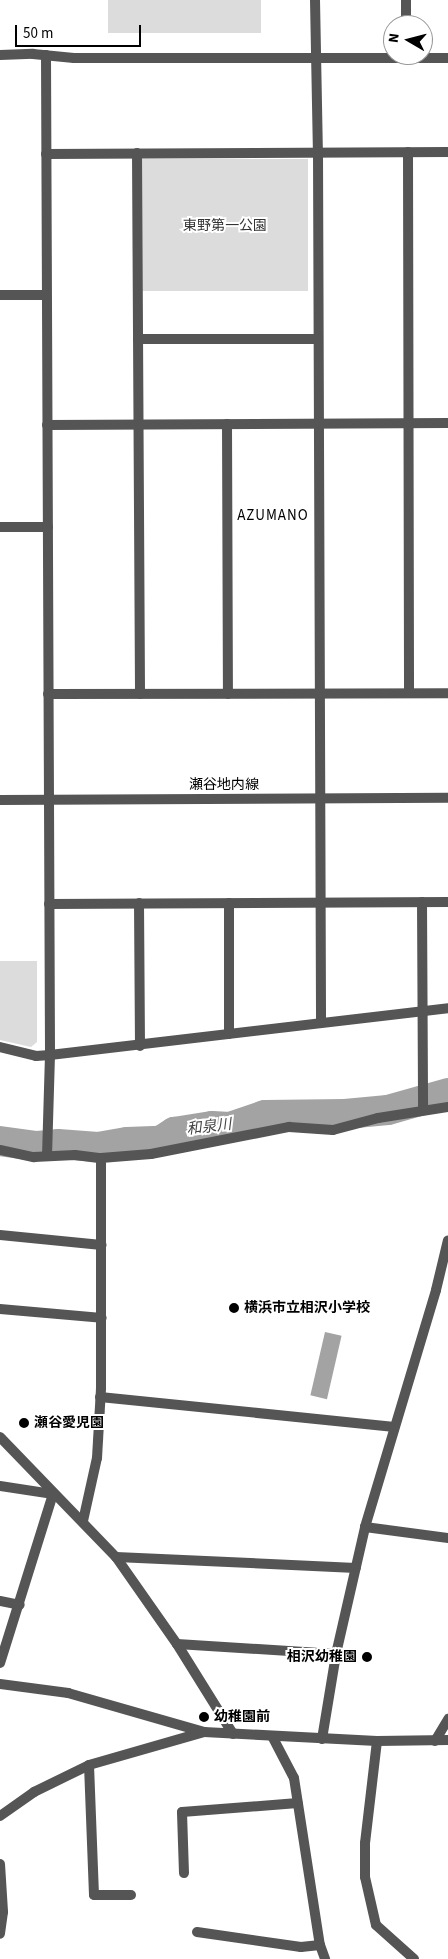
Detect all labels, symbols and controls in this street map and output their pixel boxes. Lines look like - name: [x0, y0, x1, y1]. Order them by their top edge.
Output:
- scale bar: [18, 15, 144, 47]
- north arrow: [383, 15, 433, 65]
- text: 50 m: [23, 23, 53, 44]
- text: N: [384, 32, 405, 44]
- park label: 東野第一公園: [183, 218, 267, 234]
- district label: AZUMANO: [236, 507, 310, 525]
- street label: 瀬谷地内線: [189, 777, 259, 793]
- water label: 和泉川: [186, 1115, 232, 1139]
- place label: 横浜市立相沢小学校: [244, 1300, 370, 1316]
- marker: 横浜市立相沢小学校: [228, 1302, 240, 1314]
- place label: 瀬谷愛児園: [34, 1415, 104, 1431]
- marker: 瀬谷愛児園: [18, 1417, 30, 1429]
- place label: 相沢幼稚園: [287, 1649, 357, 1665]
- marker: 相沢幼稚園: [361, 1651, 373, 1663]
- place label: 幼稚園前: [214, 1709, 270, 1725]
- marker: 幼稚園前: [198, 1711, 210, 1723]

